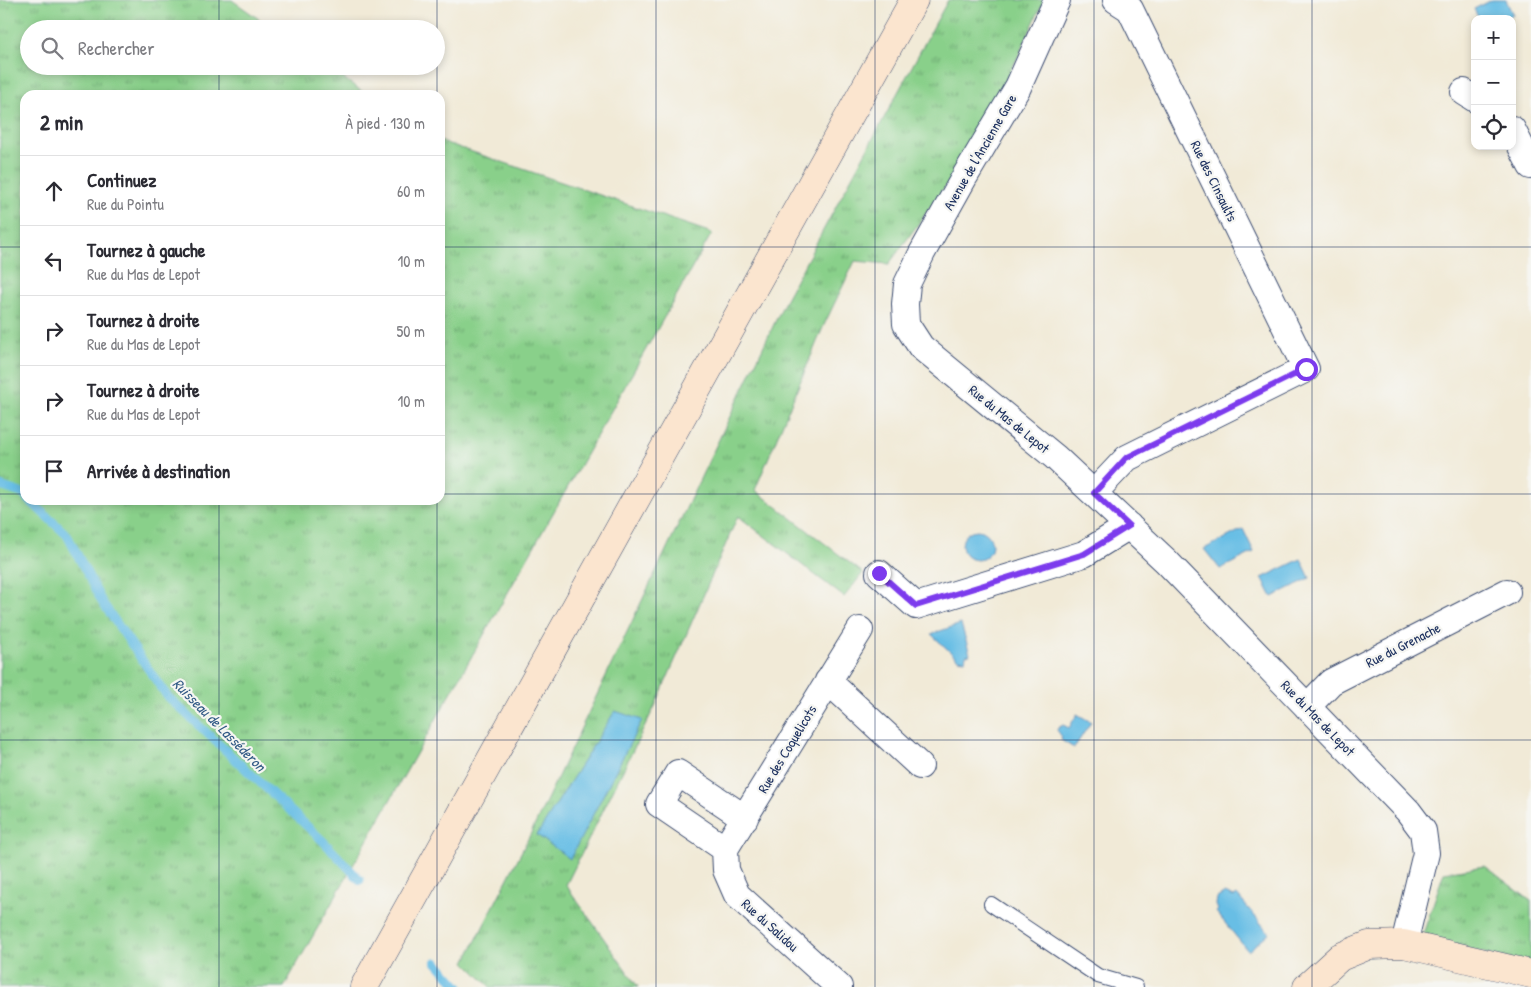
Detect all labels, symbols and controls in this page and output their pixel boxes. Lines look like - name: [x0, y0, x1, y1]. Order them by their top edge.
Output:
- map controls: [1471, 15, 1516, 150]
- button: +: [1471, 15, 1516, 60]
- search box: [20, 20, 445, 75]
- icon: search: [38, 34, 66, 62]
- text: Rechercher: [78, 35, 155, 61]
- button: −: [1471, 60, 1516, 105]
- street label: Avenue de l'Ancienne Gare: [939, 90, 1021, 213]
- button: locate: [1471, 105, 1516, 150]
- text: 2 min: [40, 108, 83, 137]
- text: À pied · 130 m: [345, 112, 425, 134]
- street label: Rue des Cinsaults: [1187, 137, 1242, 224]
- text: Continuez: [87, 167, 156, 193]
- icon: ahead: [40, 177, 68, 205]
- text: 60 m: [397, 180, 425, 202]
- text: Rue du Pointu: [87, 193, 164, 215]
- text: Tournez à gauche: [87, 237, 205, 263]
- icon: left: [40, 247, 68, 275]
- text: 10 m: [397, 250, 425, 272]
- text: Rue du Mas de Lepot: [87, 263, 200, 285]
- text: Tournez à droite: [87, 307, 200, 333]
- icon: right: [40, 317, 68, 345]
- text: 50 m: [397, 320, 425, 342]
- text: Rue du Mas de Lepot: [87, 333, 200, 355]
- route start: [1295, 358, 1318, 381]
- text: Tournez à droite: [87, 377, 200, 403]
- street label: Rue du Mas de Lepot: [964, 380, 1054, 458]
- icon: right: [40, 387, 68, 415]
- text: 10 m: [397, 390, 425, 412]
- text: Rue du Mas de Lepot: [87, 403, 200, 425]
- icon: arrive: [40, 457, 68, 485]
- text: Arrivée à destination: [87, 458, 230, 484]
- route end: [868, 562, 891, 585]
- street label: Rue du Grenache: [1362, 617, 1444, 672]
- water label: Ruisseau de Lasséderon: [168, 673, 271, 777]
- street label: Rue du Mas de Lepot: [1276, 675, 1360, 761]
- street label: Rue des Coquelicots: [753, 701, 821, 797]
- street label: Rue du Salidou: [738, 894, 803, 956]

